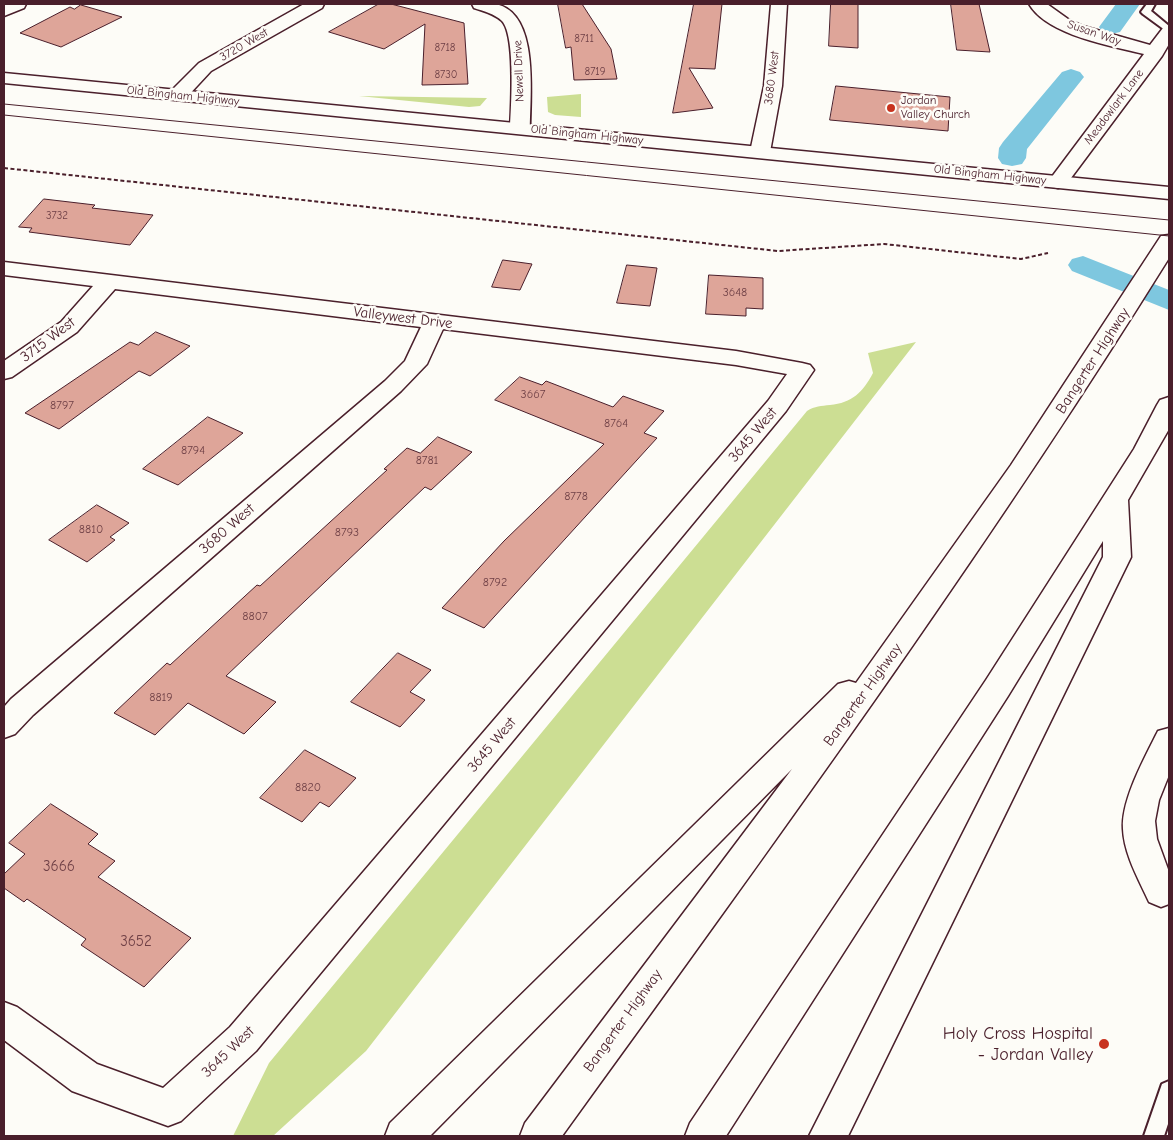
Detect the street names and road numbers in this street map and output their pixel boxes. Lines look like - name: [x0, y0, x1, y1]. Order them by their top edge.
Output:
- street label: Susan Way: [1065, 17, 1123, 49]
- street label: 3720 West: [217, 25, 271, 65]
- street label: Newell Drive: [511, 40, 527, 102]
- street label: 3680 West: [762, 50, 782, 106]
- street label: Meadowlark Lane: [1081, 67, 1147, 147]
- street label: Old Bingham Highway: [126, 83, 240, 109]
- street label: Old Bingham Highway: [530, 122, 644, 148]
- street label: Old Bingham Highway: [933, 162, 1047, 188]
- street label: Valleywest Drive: [352, 303, 454, 333]
- street label: Bangerter Highway: [1052, 305, 1134, 417]
- street label: 3715 West: [17, 314, 79, 366]
- street label: 3645 West: [725, 404, 781, 466]
- street label: 3680 West: [196, 500, 258, 558]
- street label: Bangerter Highway: [820, 640, 906, 750]
- street label: 3645 West: [464, 714, 520, 776]
- street label: Bangerter Highway: [580, 966, 666, 1076]
- street label: 3645 West: [198, 1023, 258, 1081]

